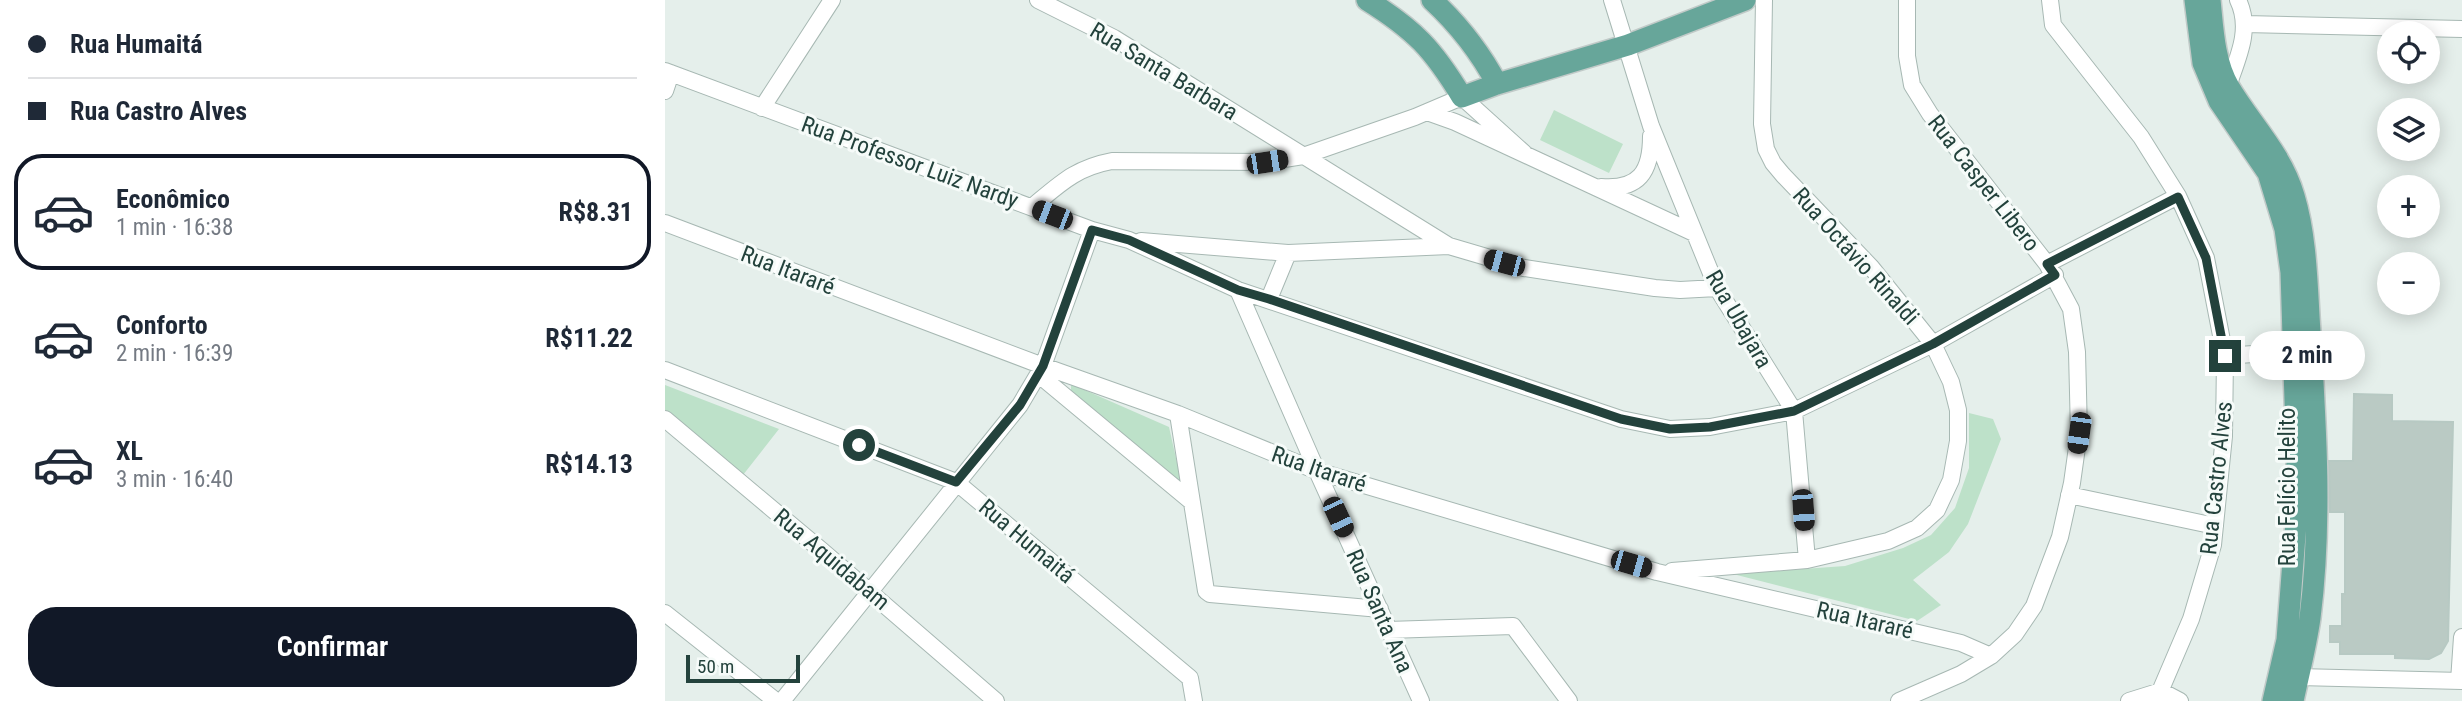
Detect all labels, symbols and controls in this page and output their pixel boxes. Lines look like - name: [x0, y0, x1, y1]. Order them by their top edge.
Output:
- street label: Rua Santa Barbara: [1085, 17, 1242, 126]
- map controls: [2377, 21, 2440, 315]
- button: locate: [2377, 21, 2440, 84]
- text: Rua Humaitá: [70, 29, 202, 59]
- text: Rua Castro Alves: [70, 96, 247, 126]
- button: layers: [2377, 98, 2440, 161]
- street label: Rua Casper Libero: [1922, 110, 2045, 257]
- street label: Rua Professor Luiz Nardy: [798, 111, 1022, 214]
- car: [1245, 148, 1290, 176]
- button: +: [2377, 175, 2440, 238]
- icon: car: [32, 181, 95, 244]
- street label: Rua Octávio Rinaldi: [1787, 182, 1924, 330]
- text: Econômico: [116, 184, 230, 214]
- text: R$8.31: [559, 197, 633, 227]
- car: [1029, 198, 1076, 232]
- text: 1 min · 16:38: [116, 214, 233, 241]
- street label: Rua Itararé: [737, 240, 839, 301]
- car: [1481, 247, 1528, 279]
- button: −: [2377, 252, 2440, 315]
- street label: Rua Ubajara: [1700, 265, 1777, 373]
- icon: car: [32, 307, 95, 370]
- text: Conforto: [116, 310, 208, 340]
- text: R$11.22: [545, 323, 633, 353]
- callout: 2 min: [2249, 332, 2365, 380]
- text: 2 min · 16:39: [116, 340, 233, 367]
- route end: [2209, 340, 2241, 372]
- text: 2 min: [2281, 342, 2333, 369]
- street label: Rua Castro Alves: [2195, 400, 2238, 556]
- street label: Rua Felício Helito: [2274, 408, 2301, 566]
- car: [2066, 411, 2093, 455]
- route start: [843, 429, 875, 461]
- icon: car: [32, 433, 95, 496]
- text: XL: [116, 436, 143, 466]
- street label: Rua Itararé: [1268, 441, 1370, 498]
- text: R$14.13: [545, 449, 633, 479]
- text: 3 min · 16:40: [116, 466, 233, 493]
- car: [1792, 488, 1815, 532]
- street label: Rua Humaitá: [973, 494, 1080, 589]
- car: [1320, 494, 1357, 540]
- street label: Rua Aquidabam: [768, 503, 895, 616]
- street label: Rua Santa Ana: [1340, 545, 1419, 677]
- car: [1608, 548, 1655, 580]
- street label: Rua Itararé: [1814, 596, 1916, 645]
- button: Confirmar: [28, 607, 637, 687]
- scale bar: [686, 652, 800, 684]
- text: 50 m: [697, 655, 734, 678]

